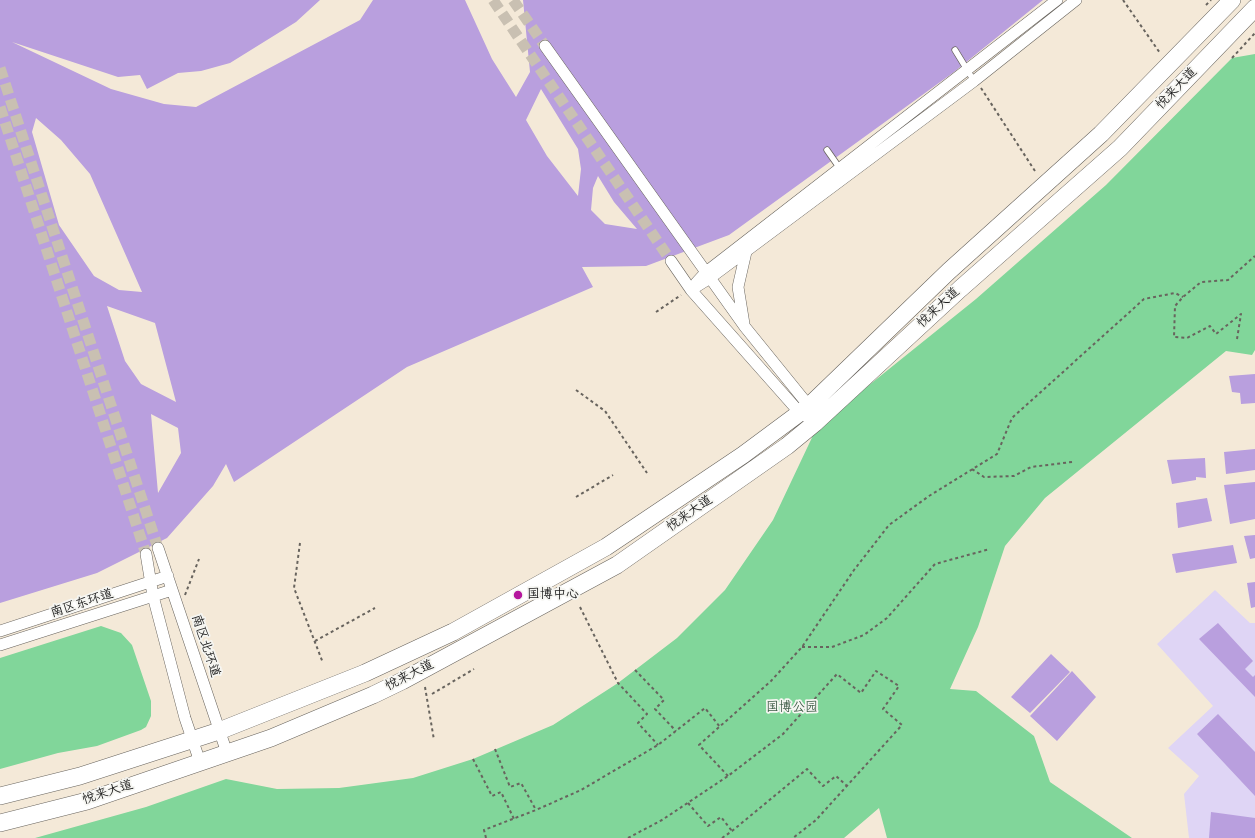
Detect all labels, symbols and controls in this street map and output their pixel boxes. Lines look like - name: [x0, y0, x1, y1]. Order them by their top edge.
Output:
- street label: 悦来大道: [1153, 65, 1201, 113]
- street label: 悦来大道: [915, 285, 963, 331]
- street label: 悦来大道: [664, 493, 716, 535]
- street label: 南区东环道: [49, 587, 115, 621]
- place label: 国博中心: [527, 587, 579, 603]
- marker: 国博中心: [512, 589, 524, 601]
- street label: 南区北环道: [188, 613, 222, 679]
- street label: 悦来大道: [383, 657, 437, 695]
- park label: 国博公园: [766, 700, 818, 716]
- street label: 悦来大道: [81, 778, 135, 808]

